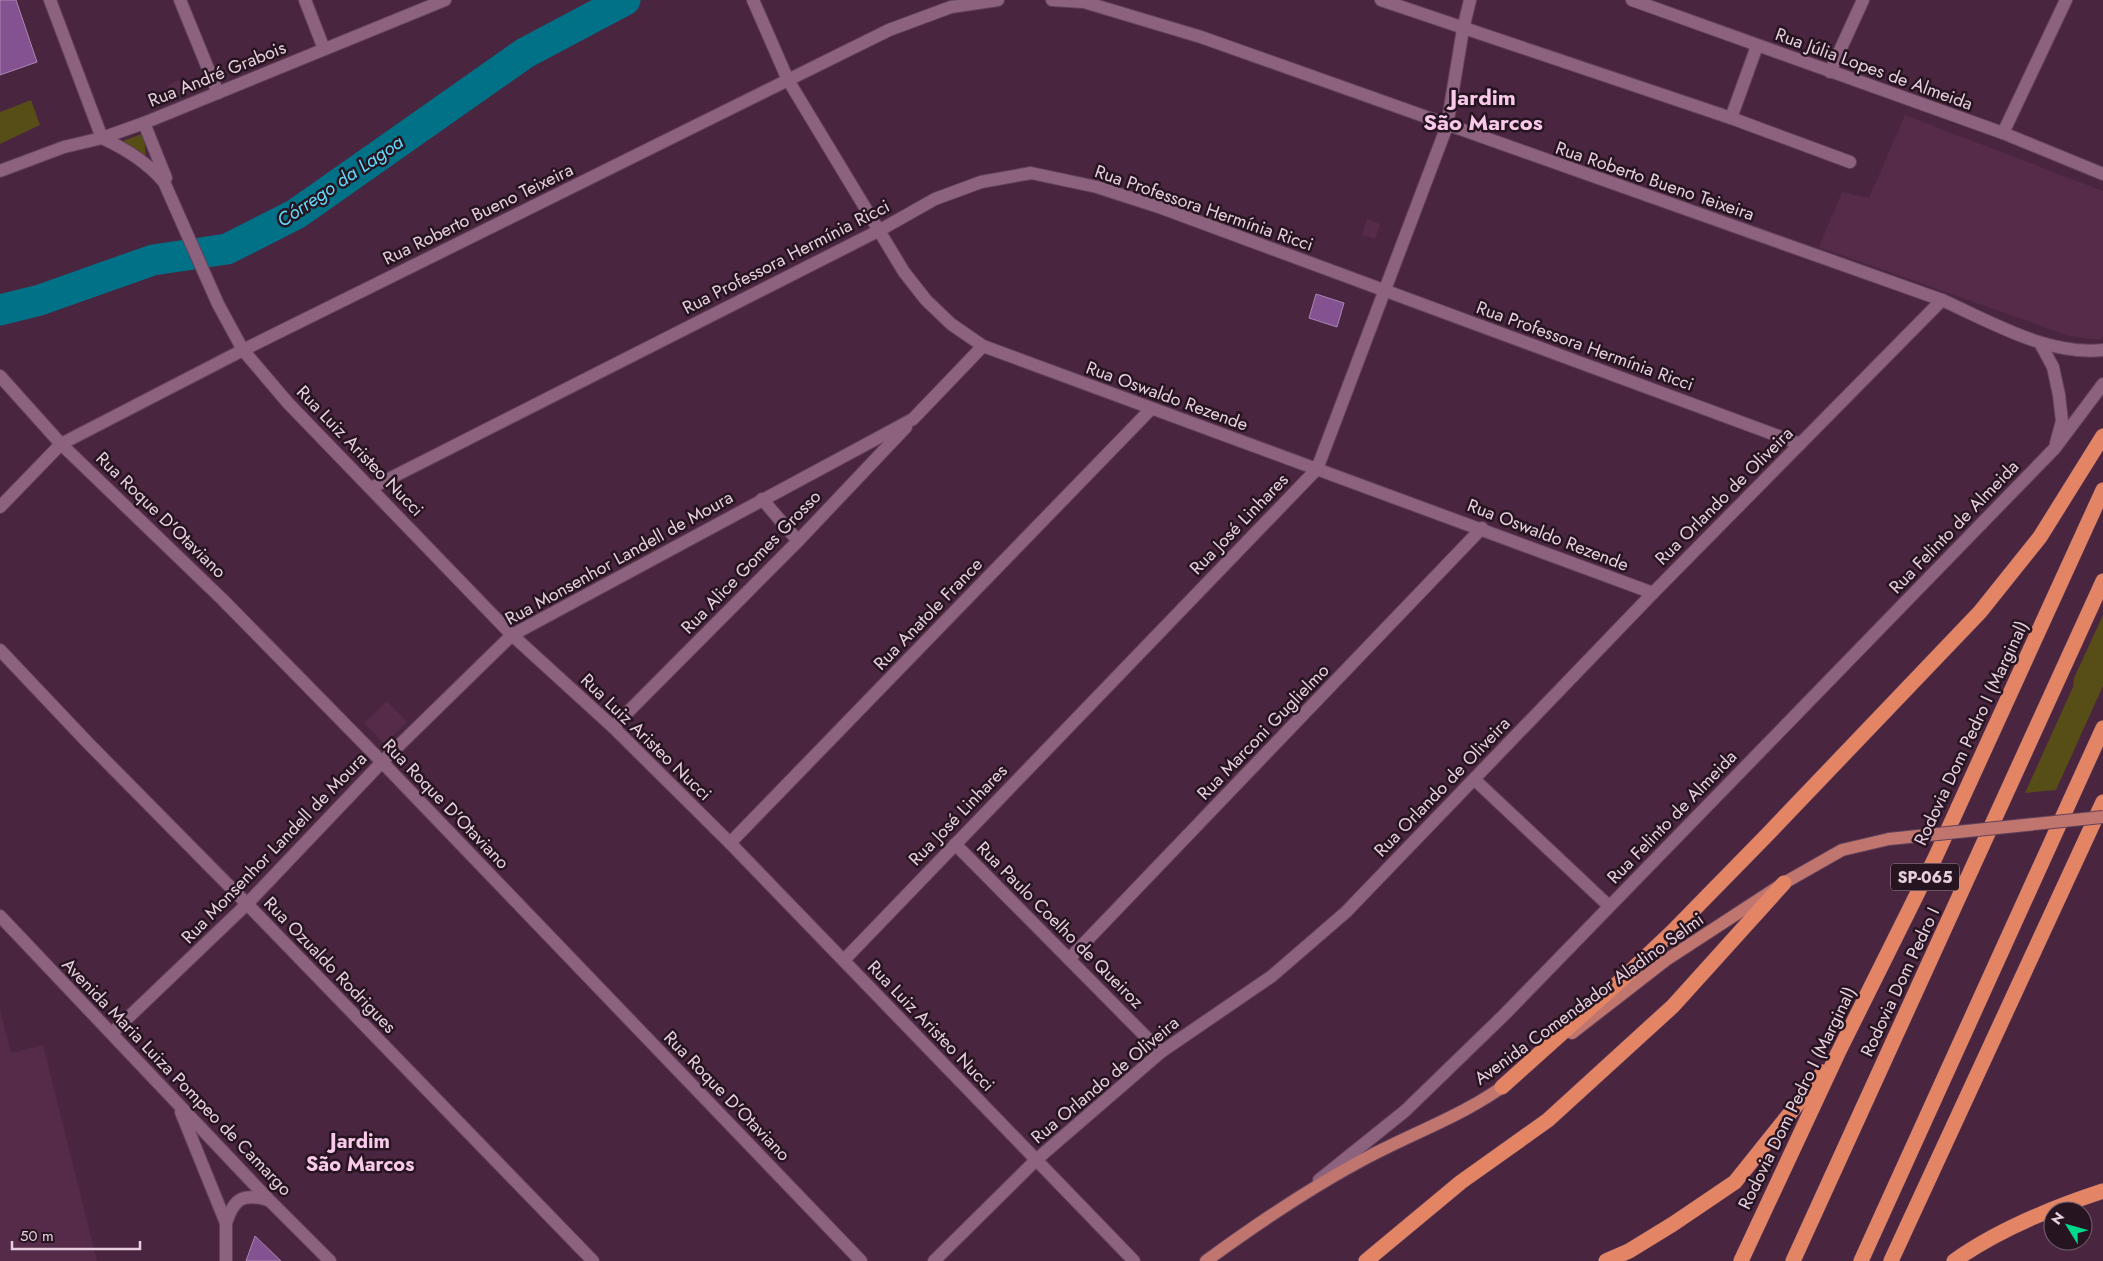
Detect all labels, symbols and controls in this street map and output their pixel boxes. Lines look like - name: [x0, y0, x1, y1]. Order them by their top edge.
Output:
- street label: Rua Júlia Lopes de Almeida: [1772, 21, 1976, 117]
- street label: Rua André Grabois: [144, 34, 290, 114]
- district label: Jardim São Marcos: [1423, 81, 1543, 138]
- water label: Córrego da Lagoa: [271, 128, 409, 233]
- street label: Rua Roberto Bueno Teixeira: [1552, 135, 1758, 227]
- street label: Rua Roberto Bueno Teixeira: [378, 157, 578, 271]
- street label: Rua Professora Hermínia Ricci: [1091, 158, 1317, 258]
- street label: Rua Professora Hermínia Ricci: [678, 193, 894, 321]
- street label: Rua Professora Hermínia Ricci: [1473, 295, 1697, 397]
- street label: Rua Oswaldo Rezende: [1082, 355, 1252, 437]
- street label: Rua Luiz Aristeo Nucci: [290, 380, 430, 522]
- street label: Rua Orlando de Oliveira: [1649, 421, 1799, 571]
- street label: Rua Roque D'Otaviano: [90, 446, 232, 584]
- street label: Rua Felinto de Almeida: [1883, 454, 2025, 600]
- street label: Rua José Linhares: [1184, 467, 1294, 581]
- street label: Rua Monsenhor Landell de Moura: [500, 484, 738, 632]
- street label: Rua Alice Gomes Grosso: [675, 484, 827, 640]
- street label: Rua Oswaldo Rezende: [1464, 492, 1632, 578]
- street label: Rua Anatole France: [867, 552, 989, 676]
- street label: Rodovia Dom Pedro I (Marginal): [1907, 616, 2035, 850]
- street label: Rua Marconi Guglielmo: [1191, 658, 1335, 806]
- street label: Rua Luiz Aristeo Nucci: [575, 667, 717, 807]
- street label: Rua Orlando de Oliveira: [1368, 711, 1516, 863]
- street label: Rua Roque D'Otaviano: [377, 733, 515, 875]
- street label: Rua Felinto de Almeida: [1601, 744, 1743, 890]
- street label: Rua Monsenhor Landell de Moura: [175, 746, 373, 950]
- street label: Rua José Linhares: [903, 758, 1013, 872]
- street label: Rua Paulo Coelho de Queiroz: [971, 836, 1150, 1015]
- road number: SP-065: [1891, 864, 1959, 890]
- street label: Rua Ozualdo Rodrigues: [258, 891, 402, 1039]
- street label: Rodovia Dom Pedro I: [1854, 903, 1946, 1061]
- street label: Avenida Comendador Aladino Selmi: [1469, 907, 1709, 1091]
- street label: Avenida Maria Luiza Pompeo de Camargo: [56, 952, 298, 1202]
- street label: Rua Luiz Aristeo Nucci: [861, 955, 1001, 1097]
- street label: Rodovia Dom Pedro I (Marginal): [1732, 982, 1862, 1214]
- street label: Rua Orlando de Oliveira: [1025, 1010, 1185, 1150]
- street label: Rua Roque D'Otaviano: [658, 1025, 796, 1167]
- district label: Jardim São Marcos: [306, 1127, 414, 1179]
- north arrow: [2043, 1201, 2093, 1251]
- text: N: [2046, 1208, 2069, 1229]
- scale bar: [12, 1218, 140, 1250]
- text: 50 m: [20, 1225, 54, 1247]

